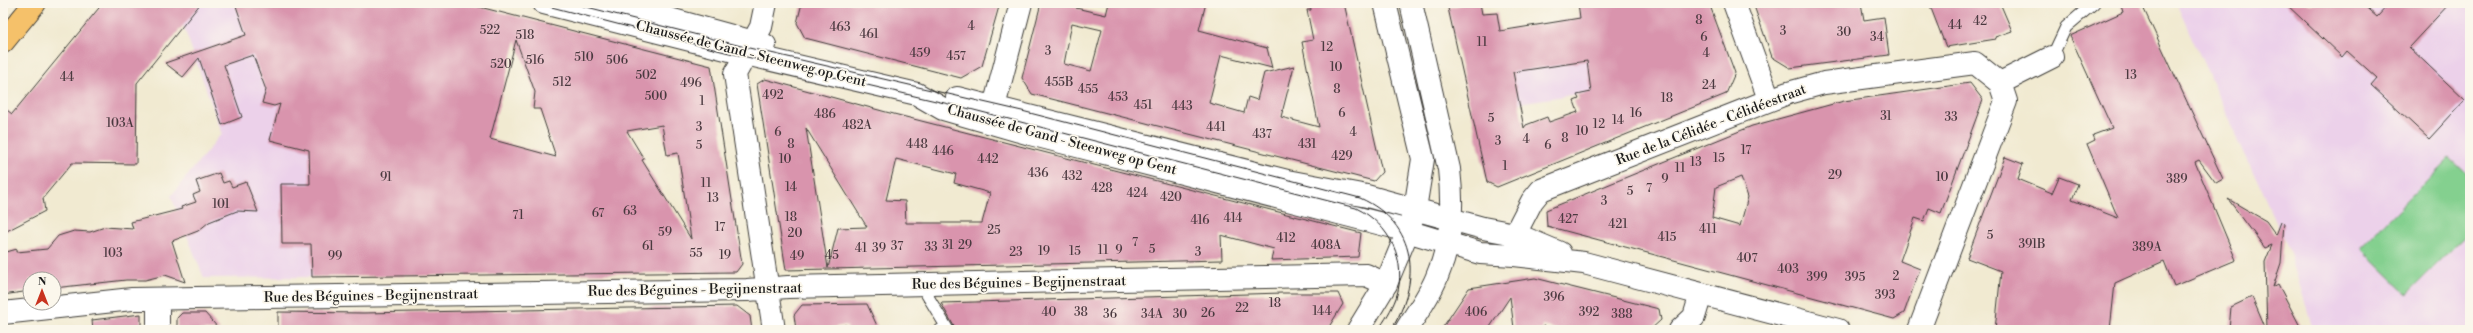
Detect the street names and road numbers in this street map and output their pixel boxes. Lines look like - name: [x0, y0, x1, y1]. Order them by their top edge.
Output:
- street label: Chaussée de Gand - Steenweg op Gent: [634, 17, 868, 91]
- street label: Rue de la Célidée - Célidéestraat: [1613, 80, 1809, 170]
- street label: Chaussée de Gand - Steenweg op Gent: [945, 101, 1179, 179]
- street label: Rue des Béguines - Begijnenstraat: [912, 272, 1126, 294]
- street label: Rue des Béguines - Begijnenstraat: [588, 279, 802, 301]
- street label: Rue des Béguines - Begijnenstraat: [264, 285, 478, 307]

